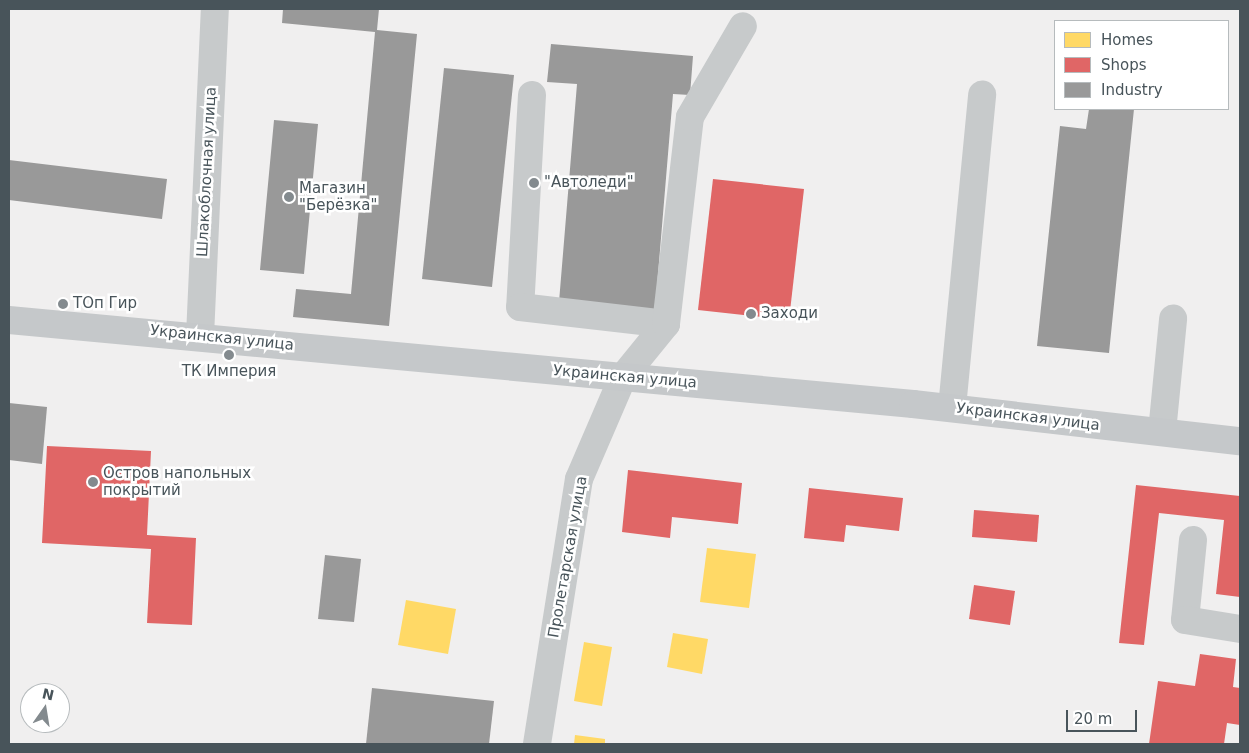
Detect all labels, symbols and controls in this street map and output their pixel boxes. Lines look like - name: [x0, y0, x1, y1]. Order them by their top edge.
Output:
- legend: [1054, 20, 1229, 110]
- text: Homes: [1101, 31, 1153, 49]
- text: Shops: [1101, 56, 1147, 74]
- text: Industry: [1101, 81, 1163, 99]
- street label: Шлакоблочная улица: [194, 86, 220, 258]
- place label: "Автоледи": [544, 174, 634, 192]
- marker: "Автоледи": [528, 177, 540, 189]
- place label: Магазин "Берёзка": [299, 179, 377, 214]
- marker: Магазин "Берёзка": [283, 191, 295, 203]
- place label: ТОп Гир: [73, 295, 137, 313]
- marker: ТОп Гир: [57, 298, 69, 310]
- place label: Заходи: [761, 305, 818, 323]
- marker: Заходи: [745, 308, 757, 320]
- street label: Украинская улица: [149, 322, 295, 354]
- marker: ТК Империя: [223, 349, 235, 361]
- street label: Украинская улица: [552, 362, 698, 392]
- place label: ТК Империя: [182, 363, 276, 381]
- street label: Украинская улица: [955, 399, 1101, 435]
- place label: Остров напольных покрытий: [103, 464, 251, 499]
- street label: Пролетарская улица: [545, 475, 591, 639]
- marker: Остров напольных покрытий: [87, 476, 99, 488]
- north arrow: [20, 683, 70, 733]
- text: N: [41, 685, 56, 703]
- scale bar: [1069, 700, 1140, 732]
- text: 20 m: [1074, 710, 1112, 728]

